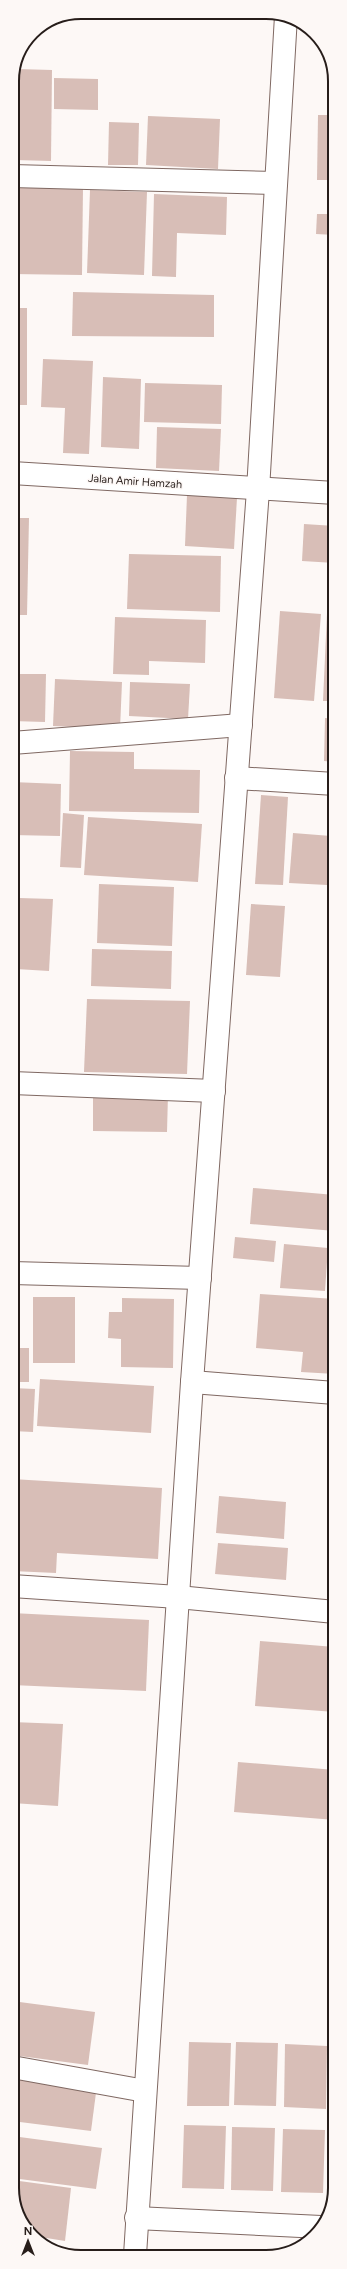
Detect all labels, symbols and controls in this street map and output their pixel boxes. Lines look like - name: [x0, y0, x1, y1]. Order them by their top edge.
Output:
- street label: Jalan Amir Hamzah: [87, 472, 182, 491]
- north arrow: [8, 2221, 48, 2261]
- text: N: [24, 2225, 32, 2238]

